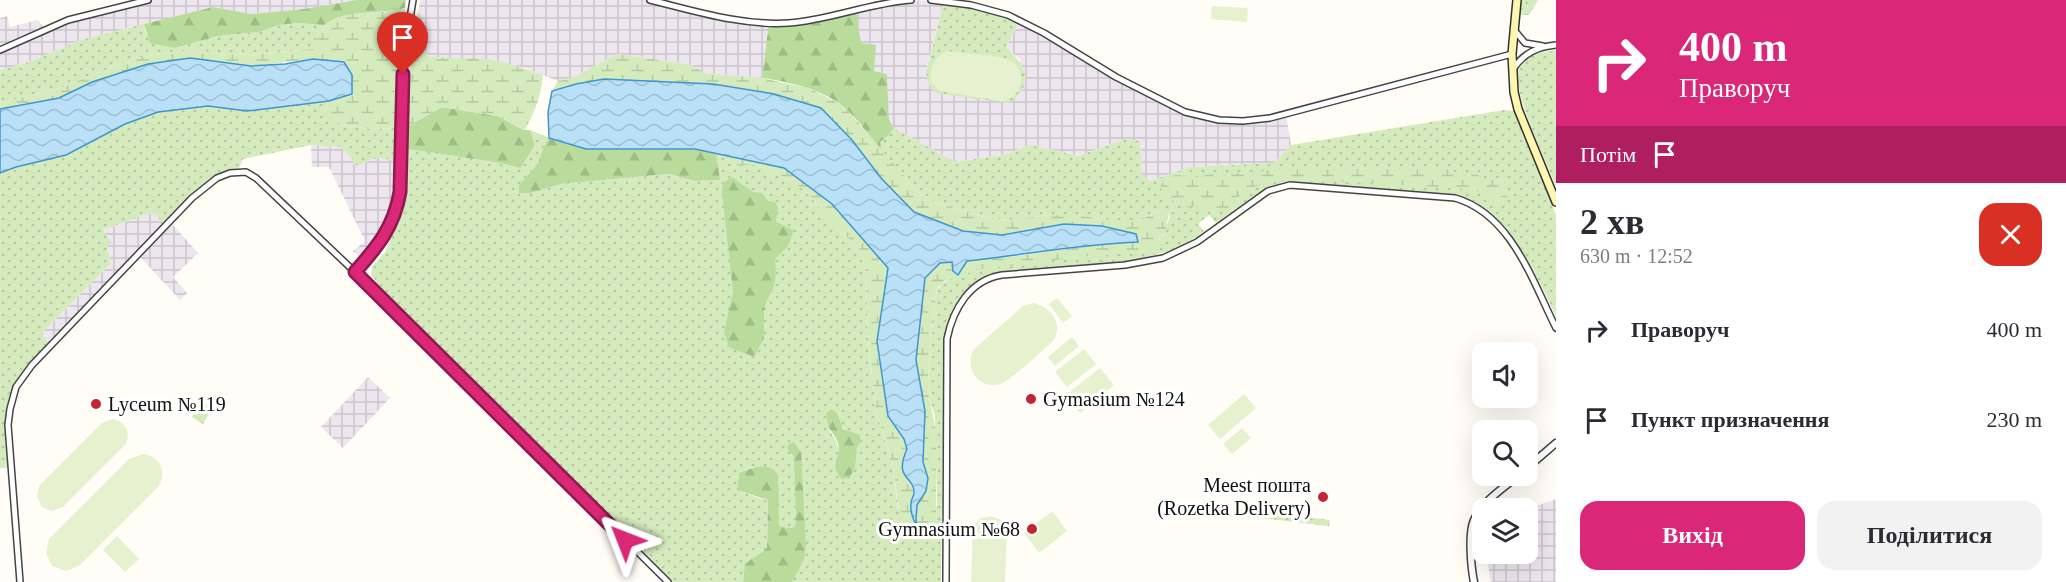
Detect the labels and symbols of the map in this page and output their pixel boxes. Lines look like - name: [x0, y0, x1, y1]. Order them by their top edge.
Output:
- pin: [377, 12, 428, 74]
- place label: Gymasium №124: [1043, 388, 1185, 411]
- marker: Gymasium №124: [1024, 392, 1038, 406]
- place label: Lyceum №119: [108, 393, 226, 416]
- marker: Lyceum №119: [89, 397, 103, 411]
- place label: Meest пошта (Rozetka Delivery): [1157, 474, 1311, 520]
- marker: Meest пошта (Rozetka Delivery): [1316, 490, 1330, 504]
- position arrow: [593, 508, 657, 572]
- place label: Gymnasium №68: [878, 518, 1020, 541]
- marker: Gymnasium №68: [1025, 522, 1039, 536]

